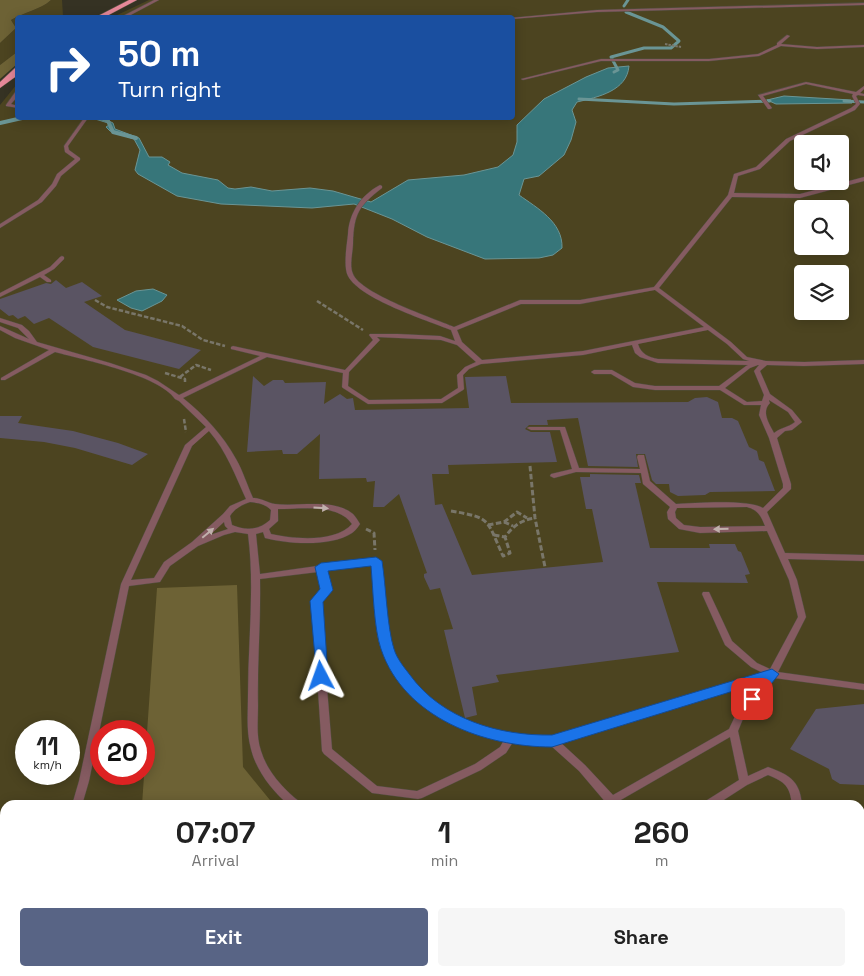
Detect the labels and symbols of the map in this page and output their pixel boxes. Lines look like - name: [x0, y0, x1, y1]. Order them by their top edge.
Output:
- one-way arrow: [313, 504, 329, 512]
- one-way arrow: [713, 525, 729, 533]
- one-way arrow: [201, 528, 214, 539]
- position arrow: [294, 649, 346, 701]
- pin: [731, 678, 773, 720]
- speed limit sign: 20: [90, 720, 155, 785]

